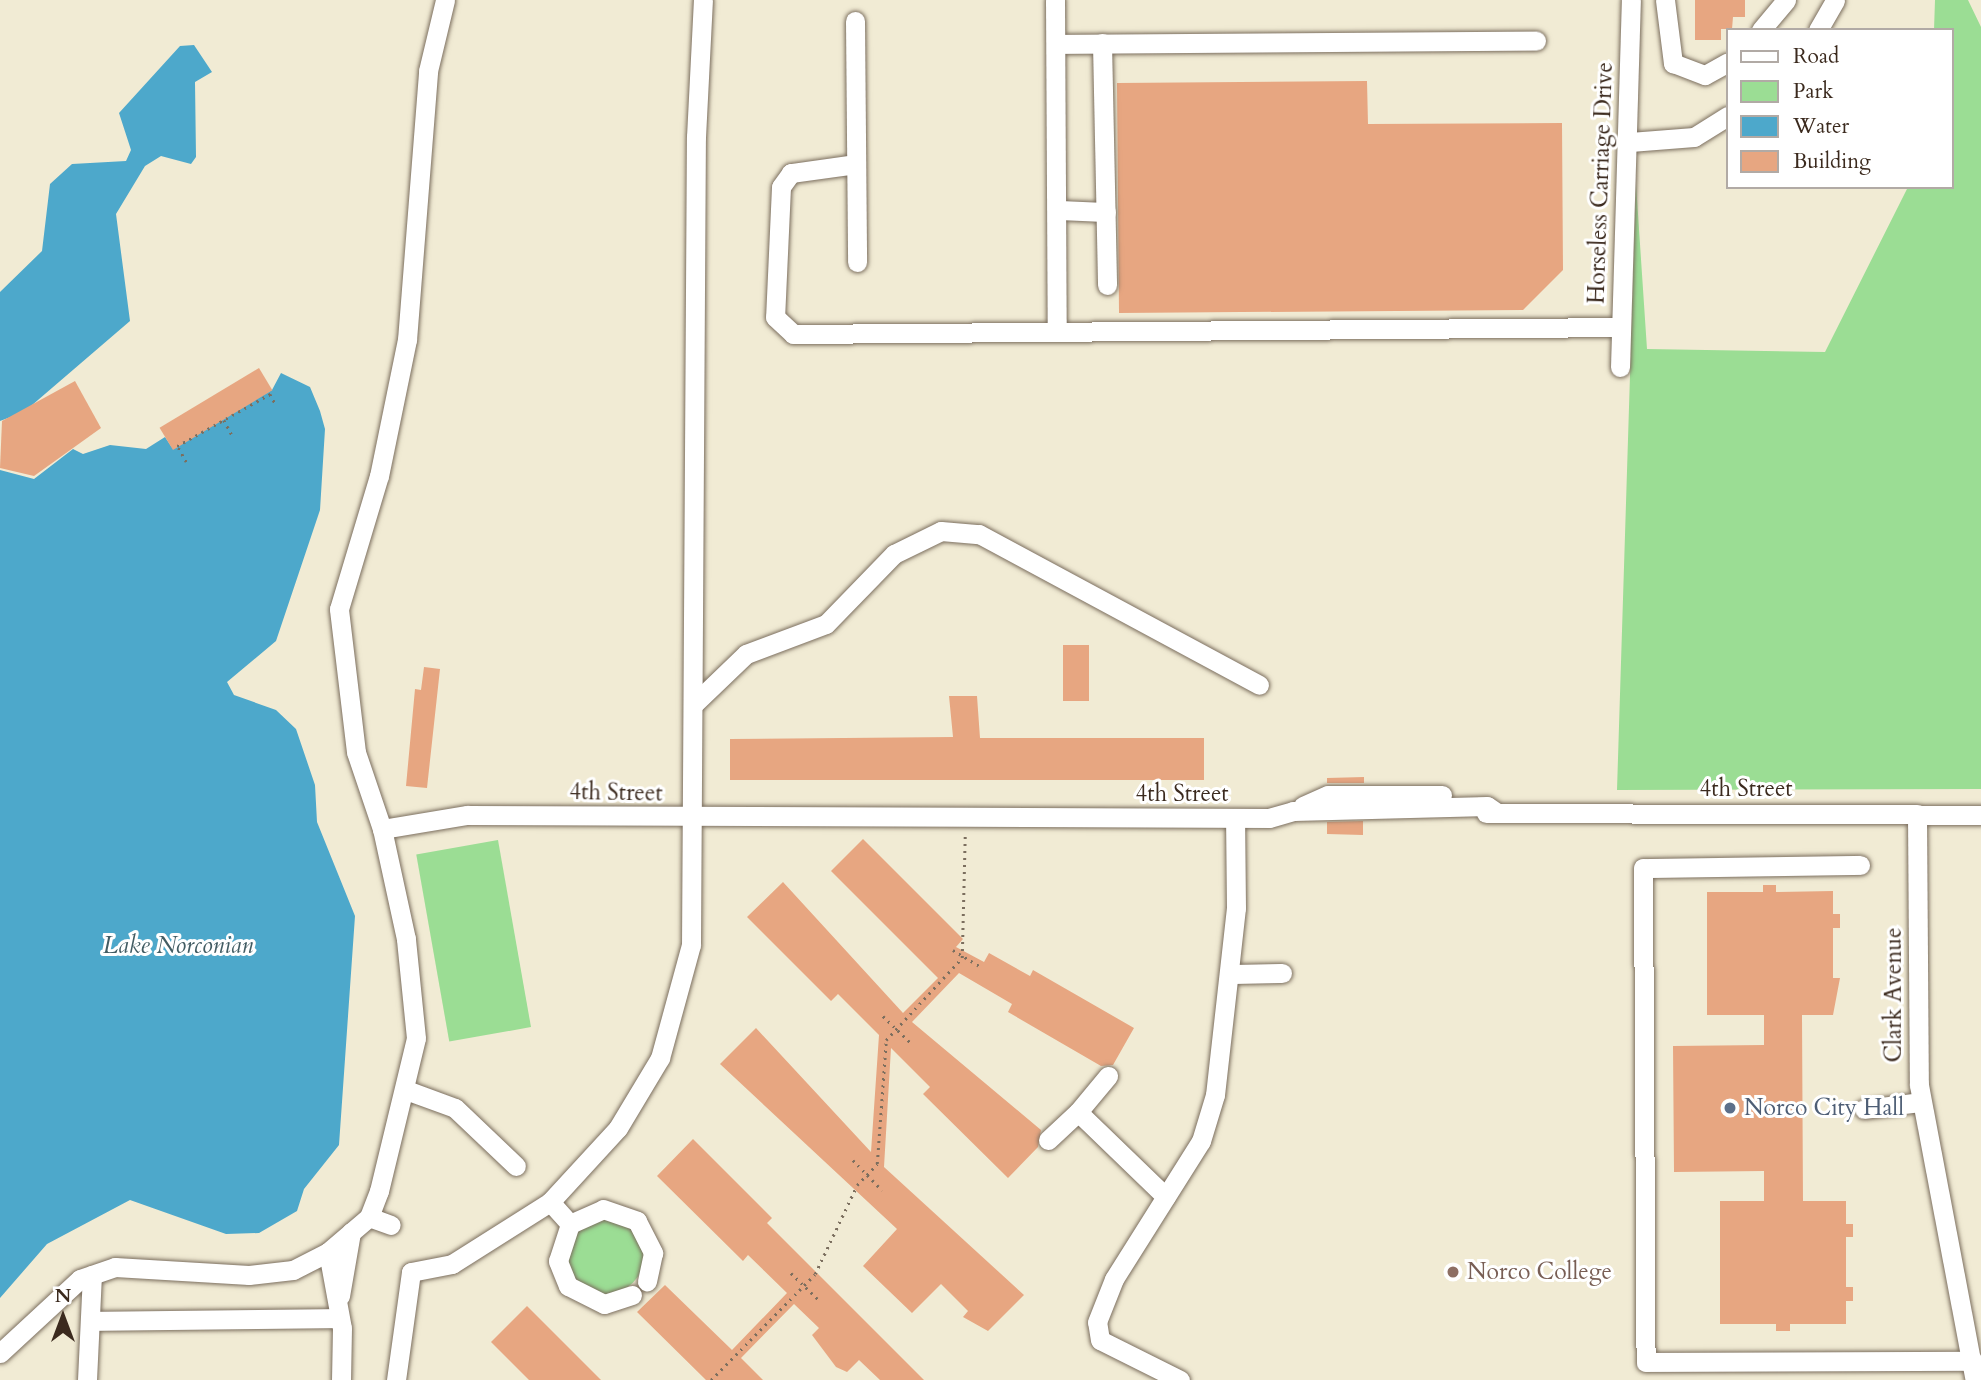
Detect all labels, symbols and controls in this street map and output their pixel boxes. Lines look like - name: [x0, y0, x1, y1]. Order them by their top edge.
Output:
- legend: [1726, 28, 1953, 189]
- text: Road: [1793, 42, 1839, 71]
- street label: Horseless Carriage Drive: [1583, 62, 1619, 304]
- text: Park: [1793, 77, 1833, 106]
- text: Water: [1793, 112, 1849, 141]
- text: Building: [1793, 147, 1871, 176]
- street label: 4th Street: [1699, 775, 1793, 803]
- street label: 4th Street: [569, 778, 663, 808]
- street label: 4th Street: [1135, 780, 1229, 808]
- street label: Clark Avenue: [1880, 928, 1908, 1062]
- water label: Lake Norconian: [103, 932, 253, 960]
- place label: Norco City Hall: [1744, 1094, 1904, 1122]
- marker: Norco City Hall: [1722, 1100, 1738, 1116]
- place label: Norco College: [1467, 1258, 1612, 1286]
- marker: Norco College: [1445, 1264, 1461, 1280]
- north arrow: [28, 1282, 98, 1352]
- text: N: [55, 1283, 71, 1309]

